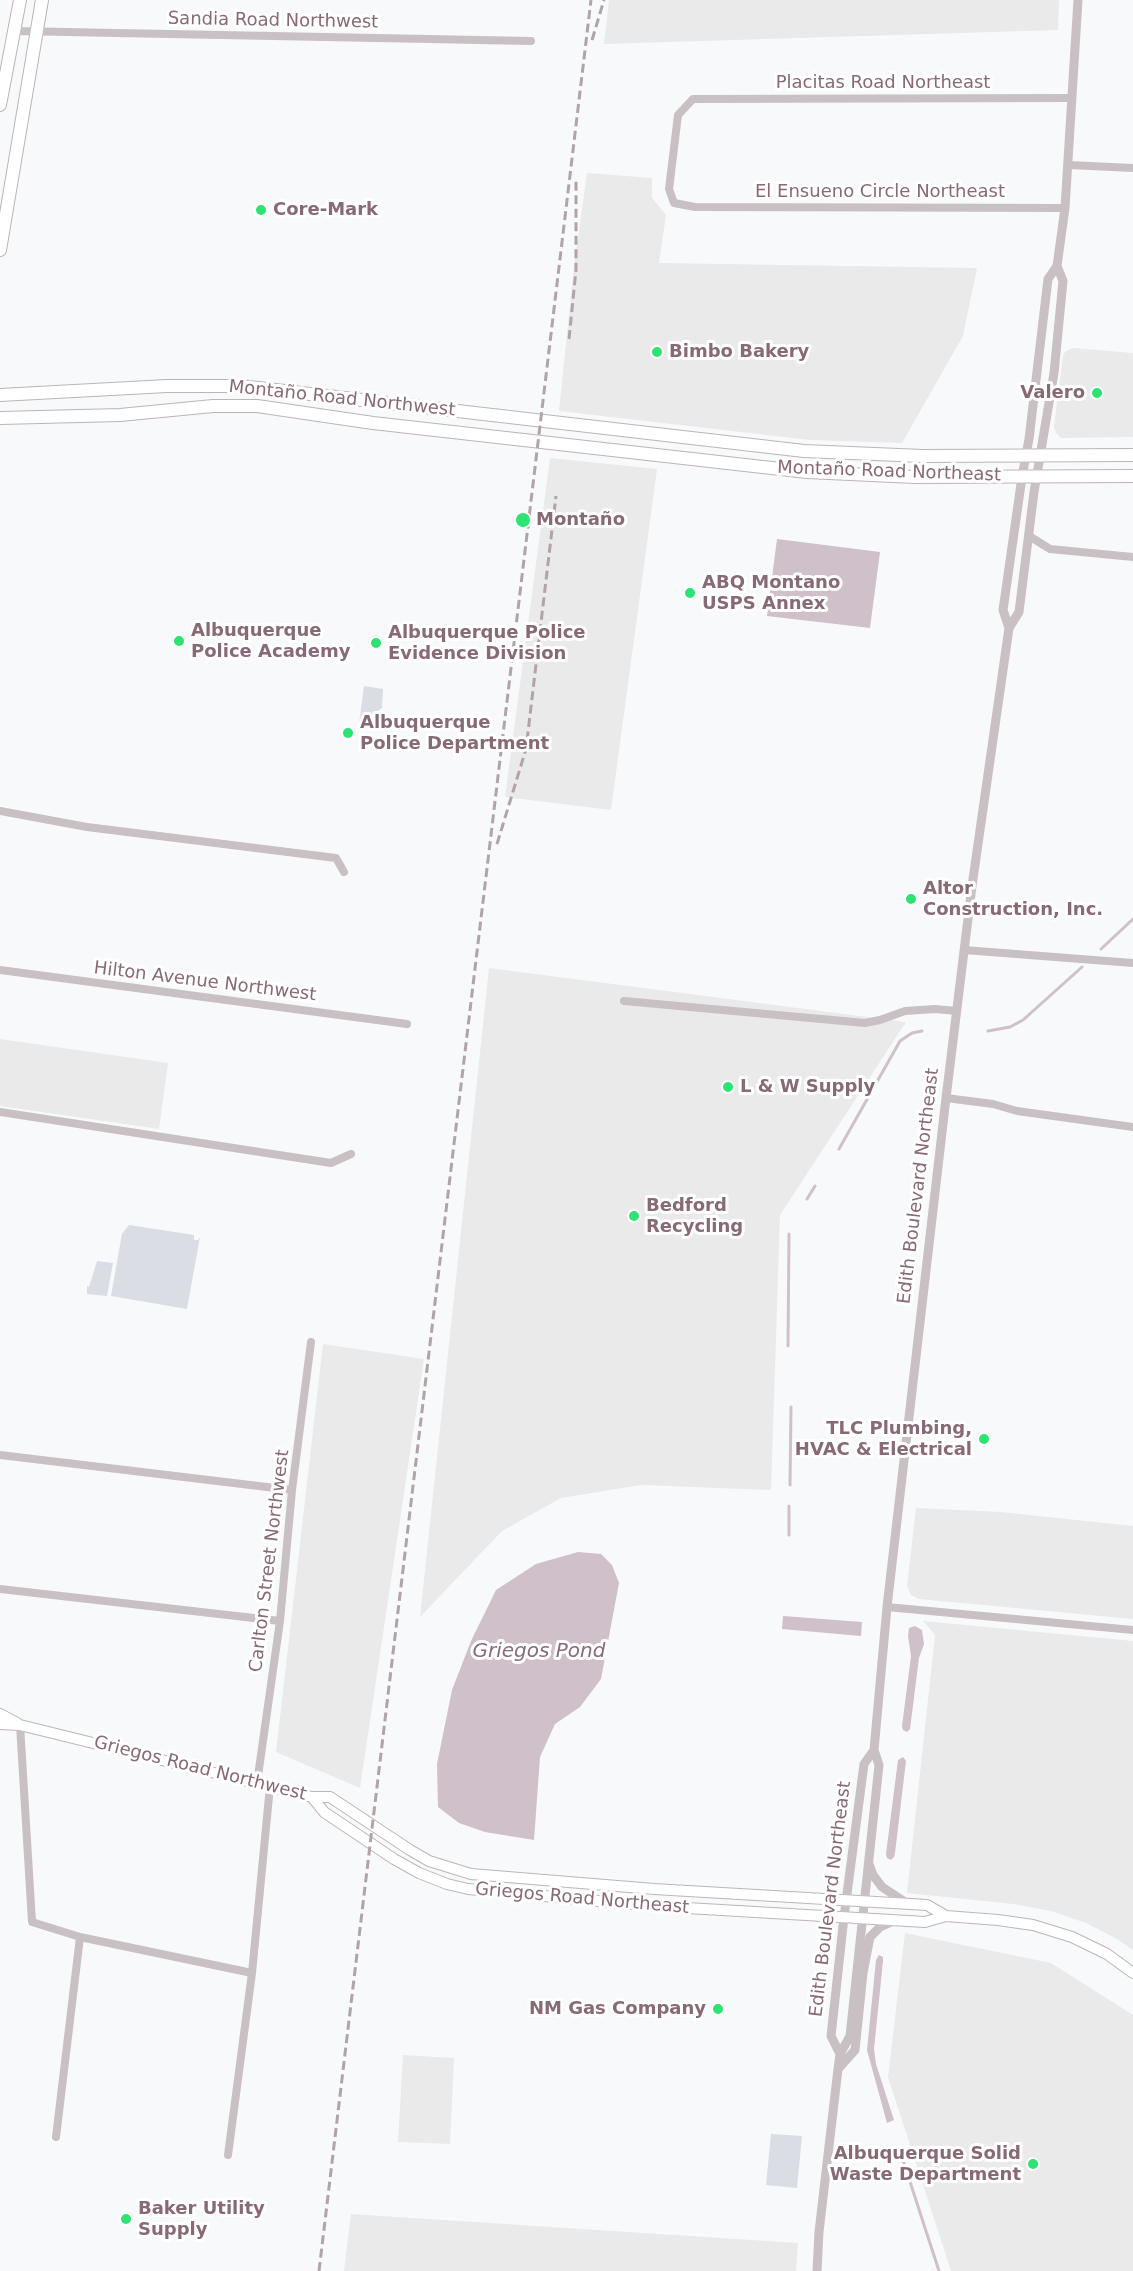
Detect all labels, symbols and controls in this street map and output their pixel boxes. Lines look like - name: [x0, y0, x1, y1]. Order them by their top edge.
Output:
- street label: Sandia Road Northwest: [168, 8, 378, 34]
- street label: Placitas Road Northeast: [776, 72, 990, 94]
- street label: El Ensueno Circle Northeast: [755, 181, 1005, 203]
- place label: Core-Mark: [273, 199, 378, 221]
- marker: Core-Mark: [254, 203, 268, 217]
- place label: Bimbo Bakery: [669, 341, 809, 363]
- marker: Bimbo Bakery: [650, 345, 664, 359]
- street label: Montaño Road Northwest: [228, 376, 456, 422]
- place label: Valero: [1020, 382, 1085, 404]
- marker: Valero: [1090, 386, 1104, 400]
- street label: Montaño Road Northeast: [777, 457, 1001, 487]
- place label: Montaño: [536, 509, 625, 531]
- marker: Montaño: [514, 511, 532, 529]
- place label: ABQ Montano USPS Annex: [702, 572, 840, 614]
- marker: ABQ Montano USPS Annex: [683, 586, 697, 600]
- place label: Albuquerque Police Academy: [191, 620, 350, 662]
- place label: Albuquerque Police Evidence Division: [388, 622, 586, 664]
- marker: Albuquerque Police Academy: [172, 634, 186, 648]
- marker: Albuquerque Police Evidence Division: [369, 636, 383, 650]
- place label: Albuquerque Police Department: [360, 712, 549, 754]
- marker: Albuquerque Police Department: [341, 726, 355, 740]
- place label: Altor Construction, Inc.: [923, 878, 1103, 920]
- marker: Altor Construction, Inc.: [904, 892, 918, 906]
- street label: Hilton Avenue Northwest: [93, 958, 317, 1006]
- street label: Edith Boulevard Northeast: [894, 1067, 944, 1305]
- place label: L & W Supply: [740, 1076, 875, 1098]
- marker: L & W Supply: [721, 1080, 735, 1094]
- place label: Bedford Recycling: [646, 1195, 743, 1238]
- marker: Bedford Recycling: [627, 1209, 641, 1223]
- place label: TLC Plumbing, HVAC & Electrical: [795, 1418, 972, 1460]
- marker: TLC Plumbing, HVAC & Electrical: [977, 1432, 991, 1446]
- street label: Carlton Street Northwest: [246, 1448, 294, 1674]
- water label: Griegos Pond: [473, 1640, 605, 1664]
- street label: Griegos Road Northwest: [91, 1732, 309, 1806]
- street label: Edith Boulevard Northeast: [806, 1780, 856, 2018]
- street label: Griegos Road Northeast: [474, 1879, 690, 1919]
- place label: NM Gas Company: [529, 1998, 706, 2020]
- marker: NM Gas Company: [711, 2002, 725, 2016]
- place label: Albuquerque Solid Waste Department: [830, 2143, 1021, 2186]
- marker: Albuquerque Solid Waste Department: [1026, 2157, 1040, 2171]
- place label: Baker Utility Supply: [138, 2198, 265, 2240]
- marker: Baker Utility Supply: [119, 2212, 133, 2226]

